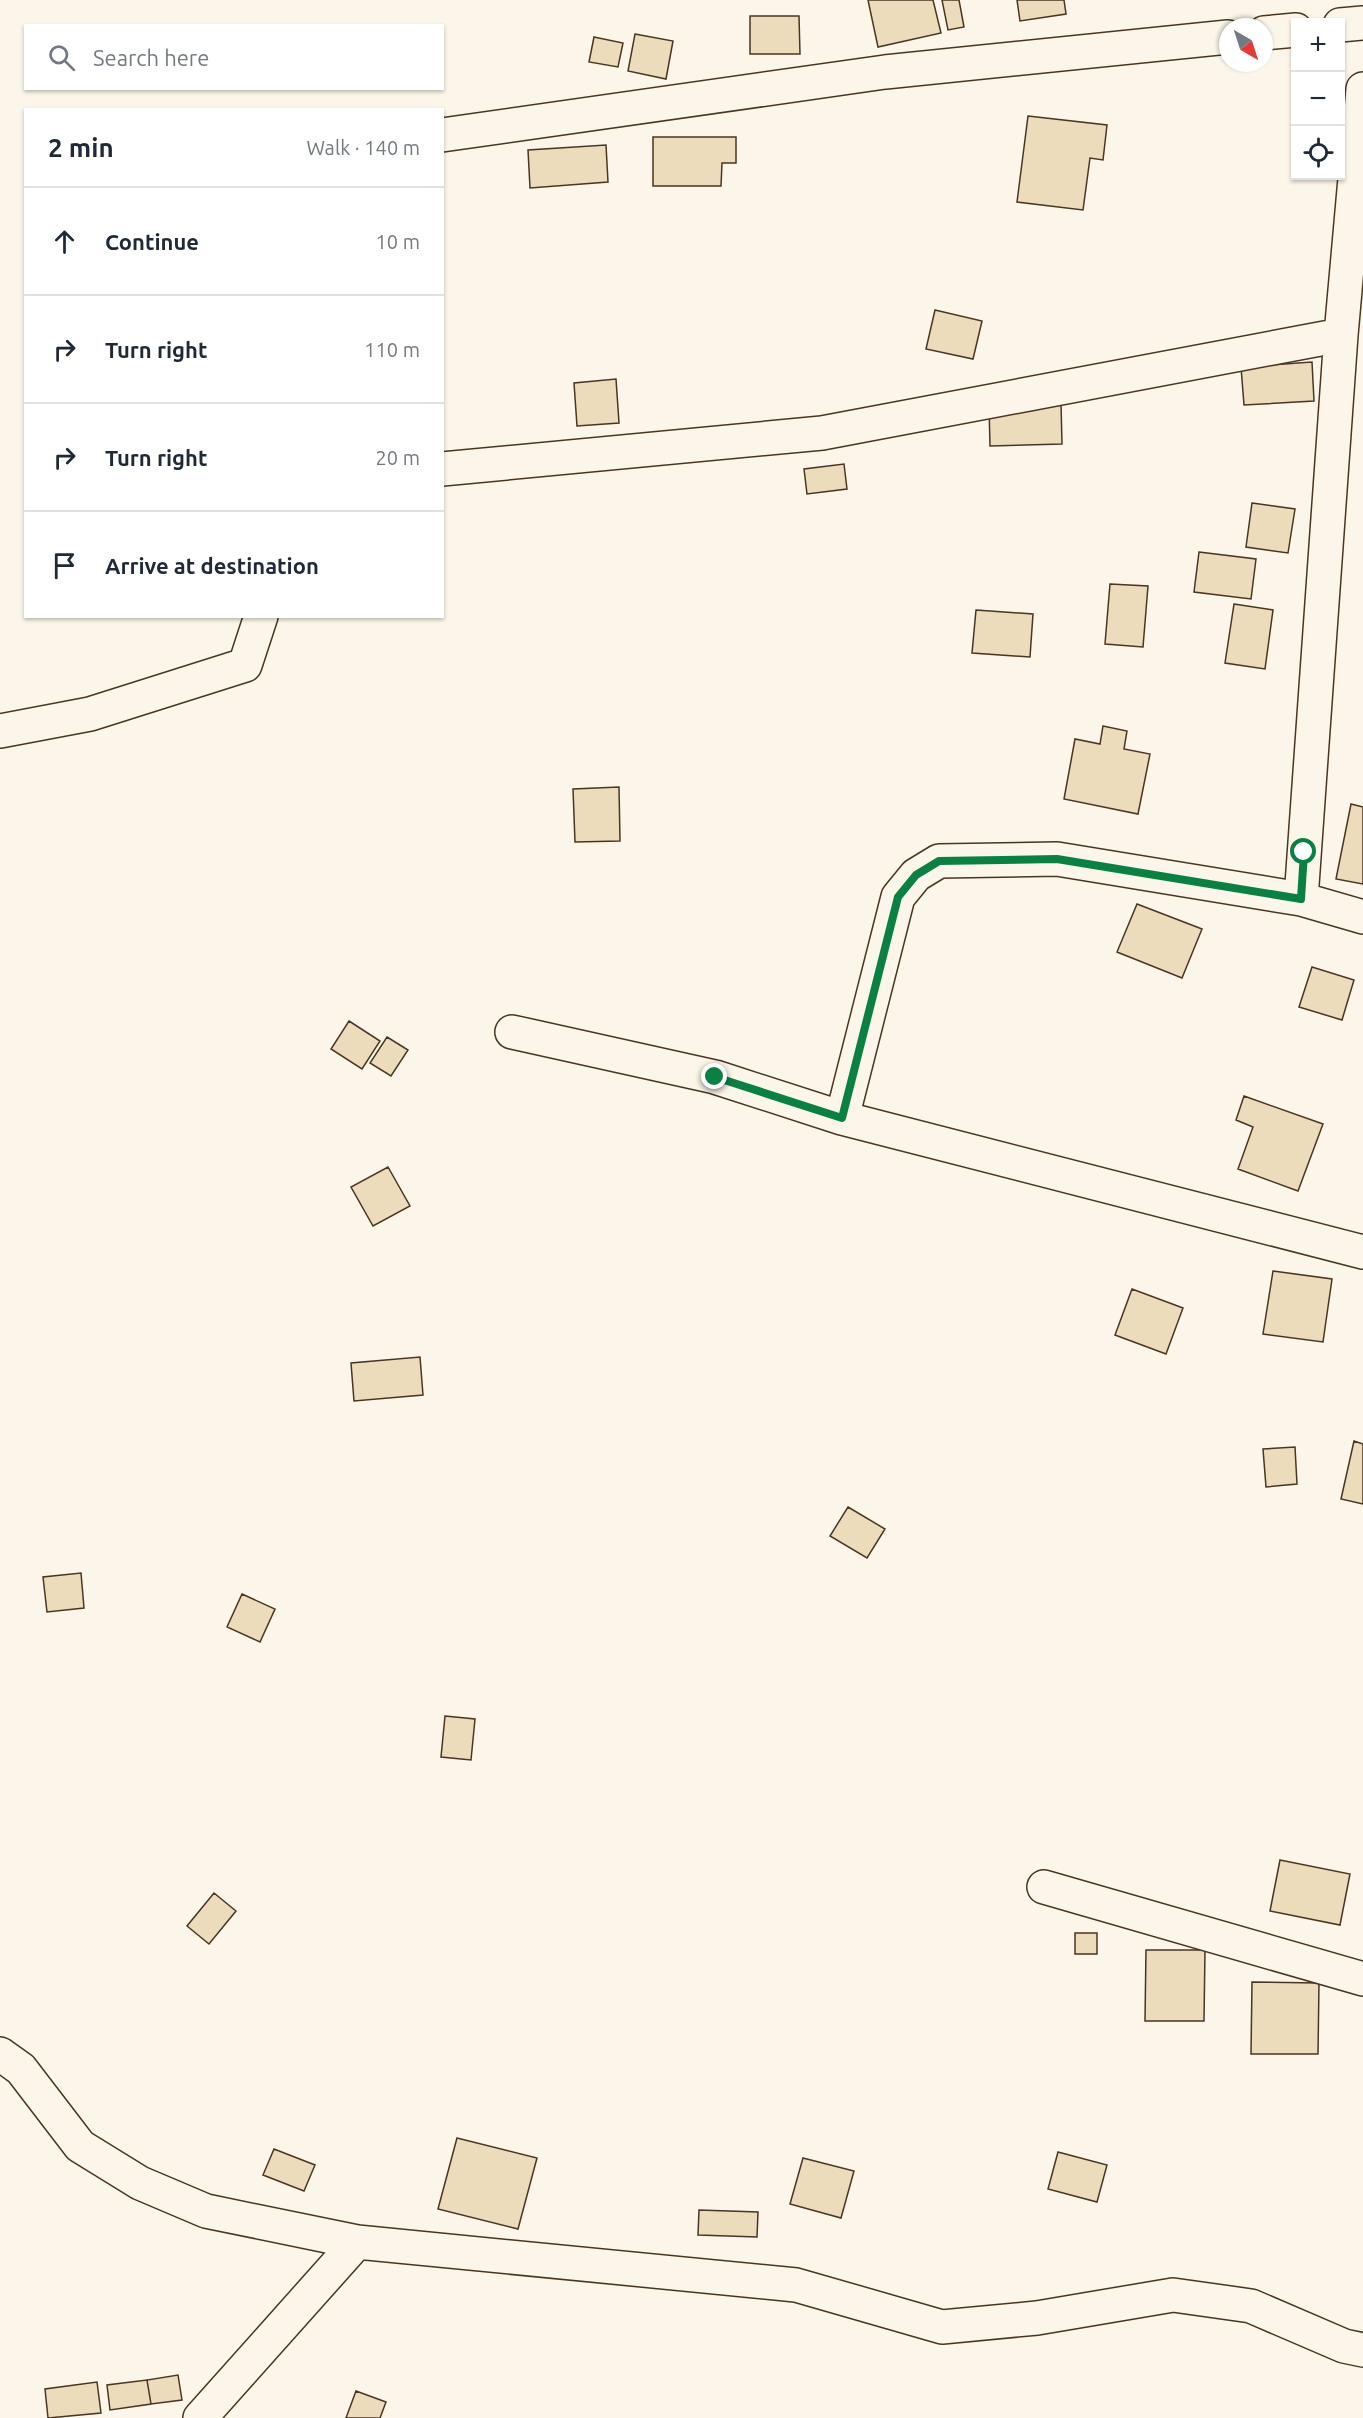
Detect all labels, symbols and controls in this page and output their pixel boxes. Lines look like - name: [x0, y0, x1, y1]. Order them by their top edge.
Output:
- north arrow: [1219, 18, 1273, 72]
- map controls: [1291, 18, 1345, 180]
- button: +: [1291, 18, 1345, 72]
- search box: [24, 24, 444, 90]
- icon: search: [45, 41, 78, 74]
- text: Search here: [93, 45, 209, 70]
- button: −: [1291, 72, 1345, 126]
- button: locate: [1291, 126, 1345, 180]
- text: 2 min: [48, 133, 114, 162]
- text: Walk · 140 m: [307, 136, 420, 159]
- icon: ahead: [48, 225, 81, 258]
- text: Continue: [105, 229, 199, 254]
- text: 10 m: [376, 230, 420, 253]
- icon: right: [48, 333, 81, 366]
- text: Turn right: [105, 337, 207, 362]
- text: 110 m: [364, 338, 420, 361]
- icon: right: [48, 441, 81, 474]
- text: Turn right: [105, 445, 207, 470]
- text: 20 m: [376, 446, 420, 469]
- icon: arrive: [48, 549, 81, 582]
- text: Arrive at destination: [105, 553, 319, 578]
- route start: [1290, 838, 1316, 864]
- route end: [701, 1063, 727, 1089]

